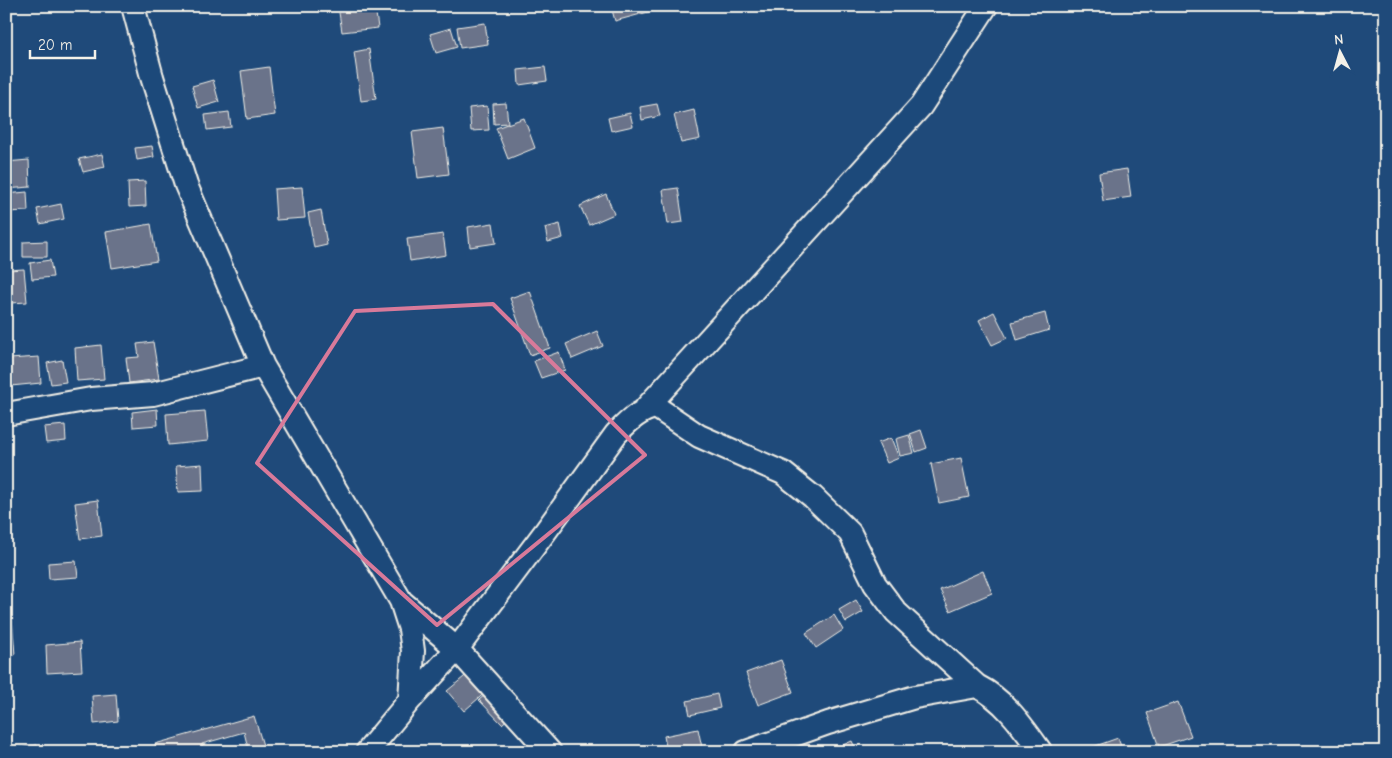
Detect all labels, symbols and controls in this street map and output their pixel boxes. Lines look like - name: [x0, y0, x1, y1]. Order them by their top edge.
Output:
- scale bar: [30, 28, 95, 60]
- north arrow: [1314, 28, 1364, 78]
- text: N: [1333, 31, 1344, 48]
- text: 20 m: [38, 36, 72, 54]

